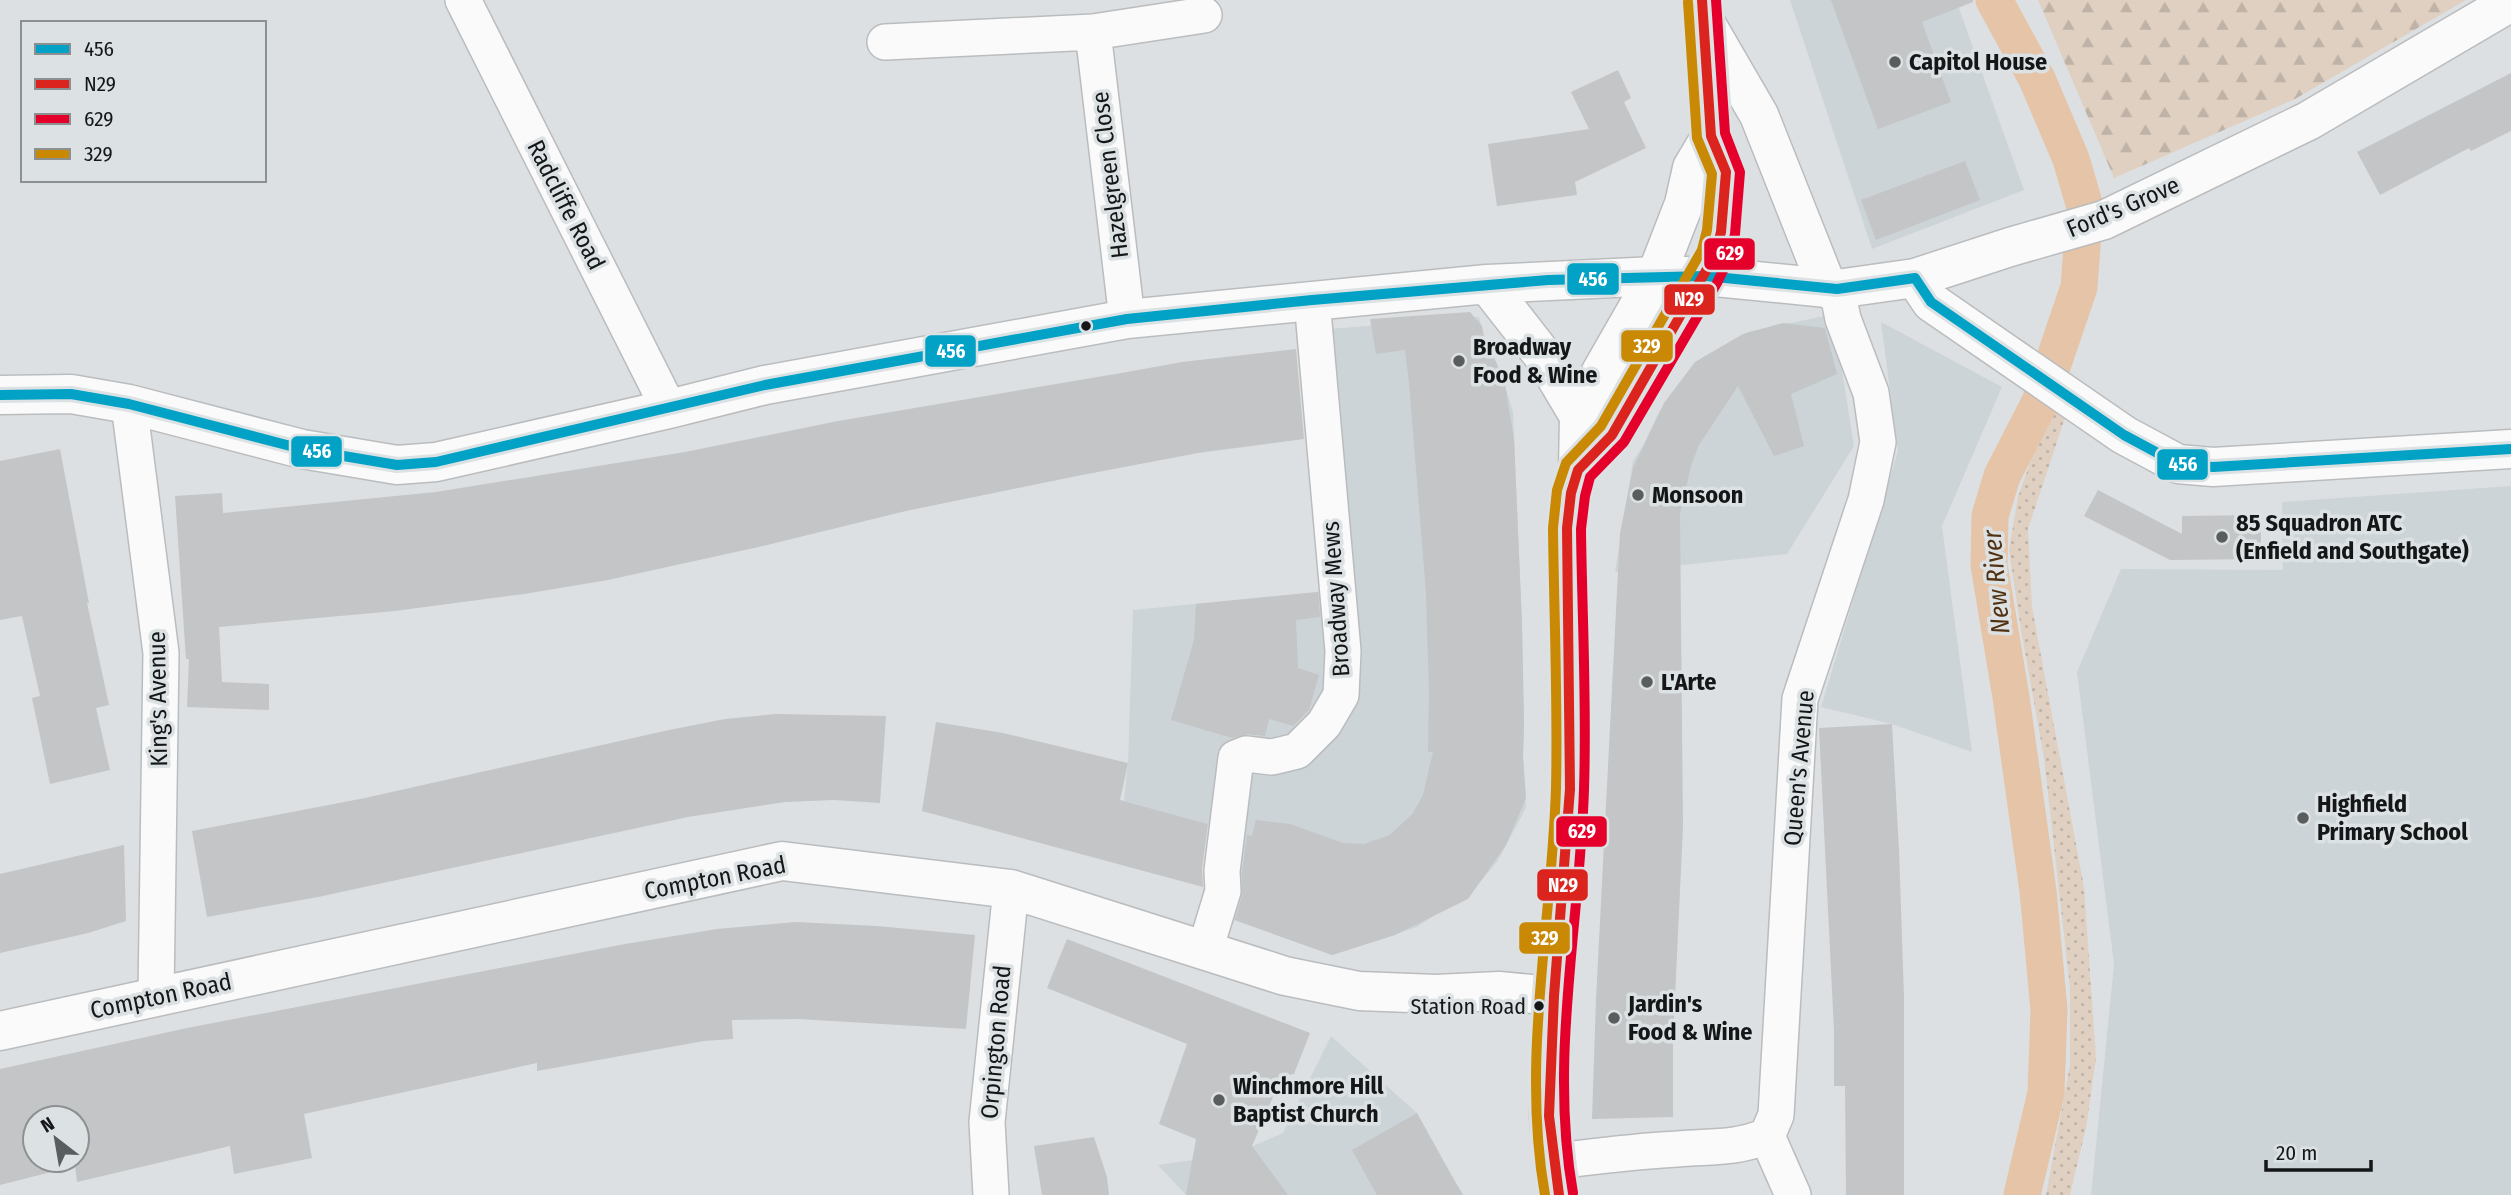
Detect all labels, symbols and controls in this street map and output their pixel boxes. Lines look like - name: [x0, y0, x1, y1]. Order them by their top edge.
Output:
- legend: [21, 21, 266, 182]
- text: 456: [84, 36, 114, 62]
- place label: Capitol House: [1909, 48, 2047, 76]
- marker: Capitol House: [1887, 54, 1903, 70]
- text: N29: [84, 71, 116, 97]
- street label: Hazelgreen Close: [1086, 90, 1134, 260]
- text: 629: [84, 106, 114, 132]
- street label: Radcliffe Road: [521, 135, 611, 275]
- text: 329: [84, 141, 113, 167]
- street label: Ford's Grove: [2062, 171, 2184, 243]
- line badge: 629: [1703, 237, 1756, 271]
- text: 629: [1716, 242, 1744, 265]
- line badge: 456: [1566, 262, 1620, 296]
- text: 456: [1579, 268, 1607, 291]
- line badge: N29: [1663, 283, 1716, 316]
- text: N29: [1674, 288, 1704, 311]
- unlabelled marker: [1079, 319, 1093, 333]
- line badge: 329: [1620, 329, 1674, 363]
- place label: Broadway Food & Wine: [1473, 333, 1598, 389]
- line badge: 456: [924, 334, 977, 368]
- text: 329: [1632, 335, 1661, 358]
- text: 456: [937, 340, 965, 363]
- marker: Broadway Food & Wine: [1451, 353, 1467, 369]
- line badge: 456: [290, 435, 343, 468]
- text: 456: [303, 440, 331, 463]
- line badge: 456: [2156, 448, 2209, 481]
- text: 456: [2169, 453, 2197, 476]
- place label: Monsoon: [1652, 481, 1743, 509]
- marker: Monsoon: [1630, 487, 1646, 503]
- place label: 85 Squadron ATC (Enfield and Southgate): [2236, 509, 2469, 565]
- street label: Broadway Mews: [1317, 520, 1355, 678]
- water label: New River: [1976, 528, 2016, 635]
- marker: 85 Squadron ATC (Enfield and Southgate): [2214, 529, 2230, 545]
- street label: King's Avenue: [143, 631, 173, 767]
- place label: L'Arte: [1661, 668, 1716, 696]
- marker: L'Arte: [1639, 674, 1655, 690]
- street label: Queen's Avenue: [1778, 689, 1820, 847]
- place label: Highfield Primary School: [2317, 790, 2468, 846]
- marker: Highfield Primary School: [2295, 810, 2311, 826]
- line badge: 629: [1555, 815, 1608, 848]
- text: 629: [1568, 820, 1596, 843]
- street label: Compton Road: [642, 851, 788, 905]
- line badge: N29: [1536, 868, 1589, 902]
- text: N29: [1548, 874, 1578, 897]
- line badge: 329: [1518, 921, 1571, 955]
- text: 329: [1530, 927, 1559, 950]
- street label: Orpington Road: [975, 964, 1017, 1120]
- street label: Compton Road: [88, 967, 234, 1025]
- place label: Jardin's Food & Wine: [1627, 990, 1753, 1046]
- place label: Station Road: [1411, 993, 1526, 1020]
- marker: Station Road: [1532, 999, 1546, 1013]
- marker: Jardin's Food & Wine: [1606, 1010, 1622, 1026]
- place label: Winchmore Hill Baptist Church: [1233, 1072, 1384, 1128]
- marker: Winchmore Hill Baptist Church: [1211, 1092, 1227, 1108]
- north arrow: [21, 1104, 91, 1174]
- text: N: [37, 1112, 58, 1138]
- scale bar: [2266, 1128, 2371, 1172]
- text: 20 m: [2276, 1140, 2317, 1166]

